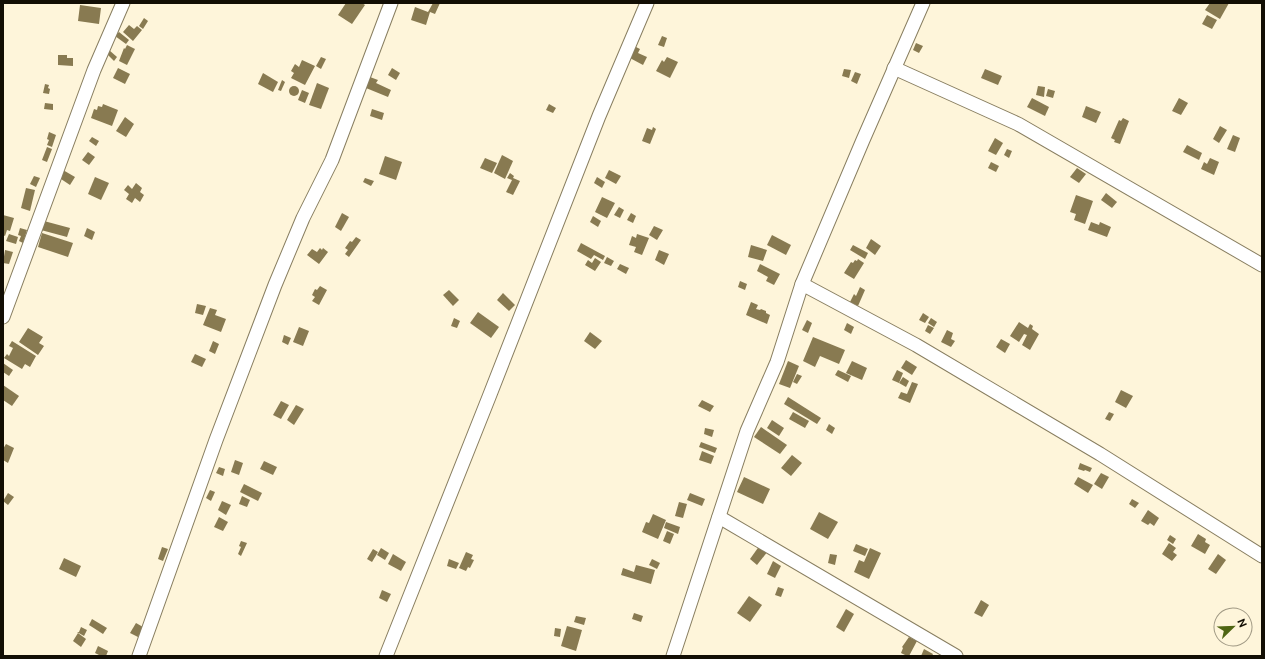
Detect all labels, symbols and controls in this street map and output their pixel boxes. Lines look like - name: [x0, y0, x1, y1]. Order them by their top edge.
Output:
- north arrow: [1213, 607, 1253, 647]
- text: N: [1235, 617, 1249, 629]

